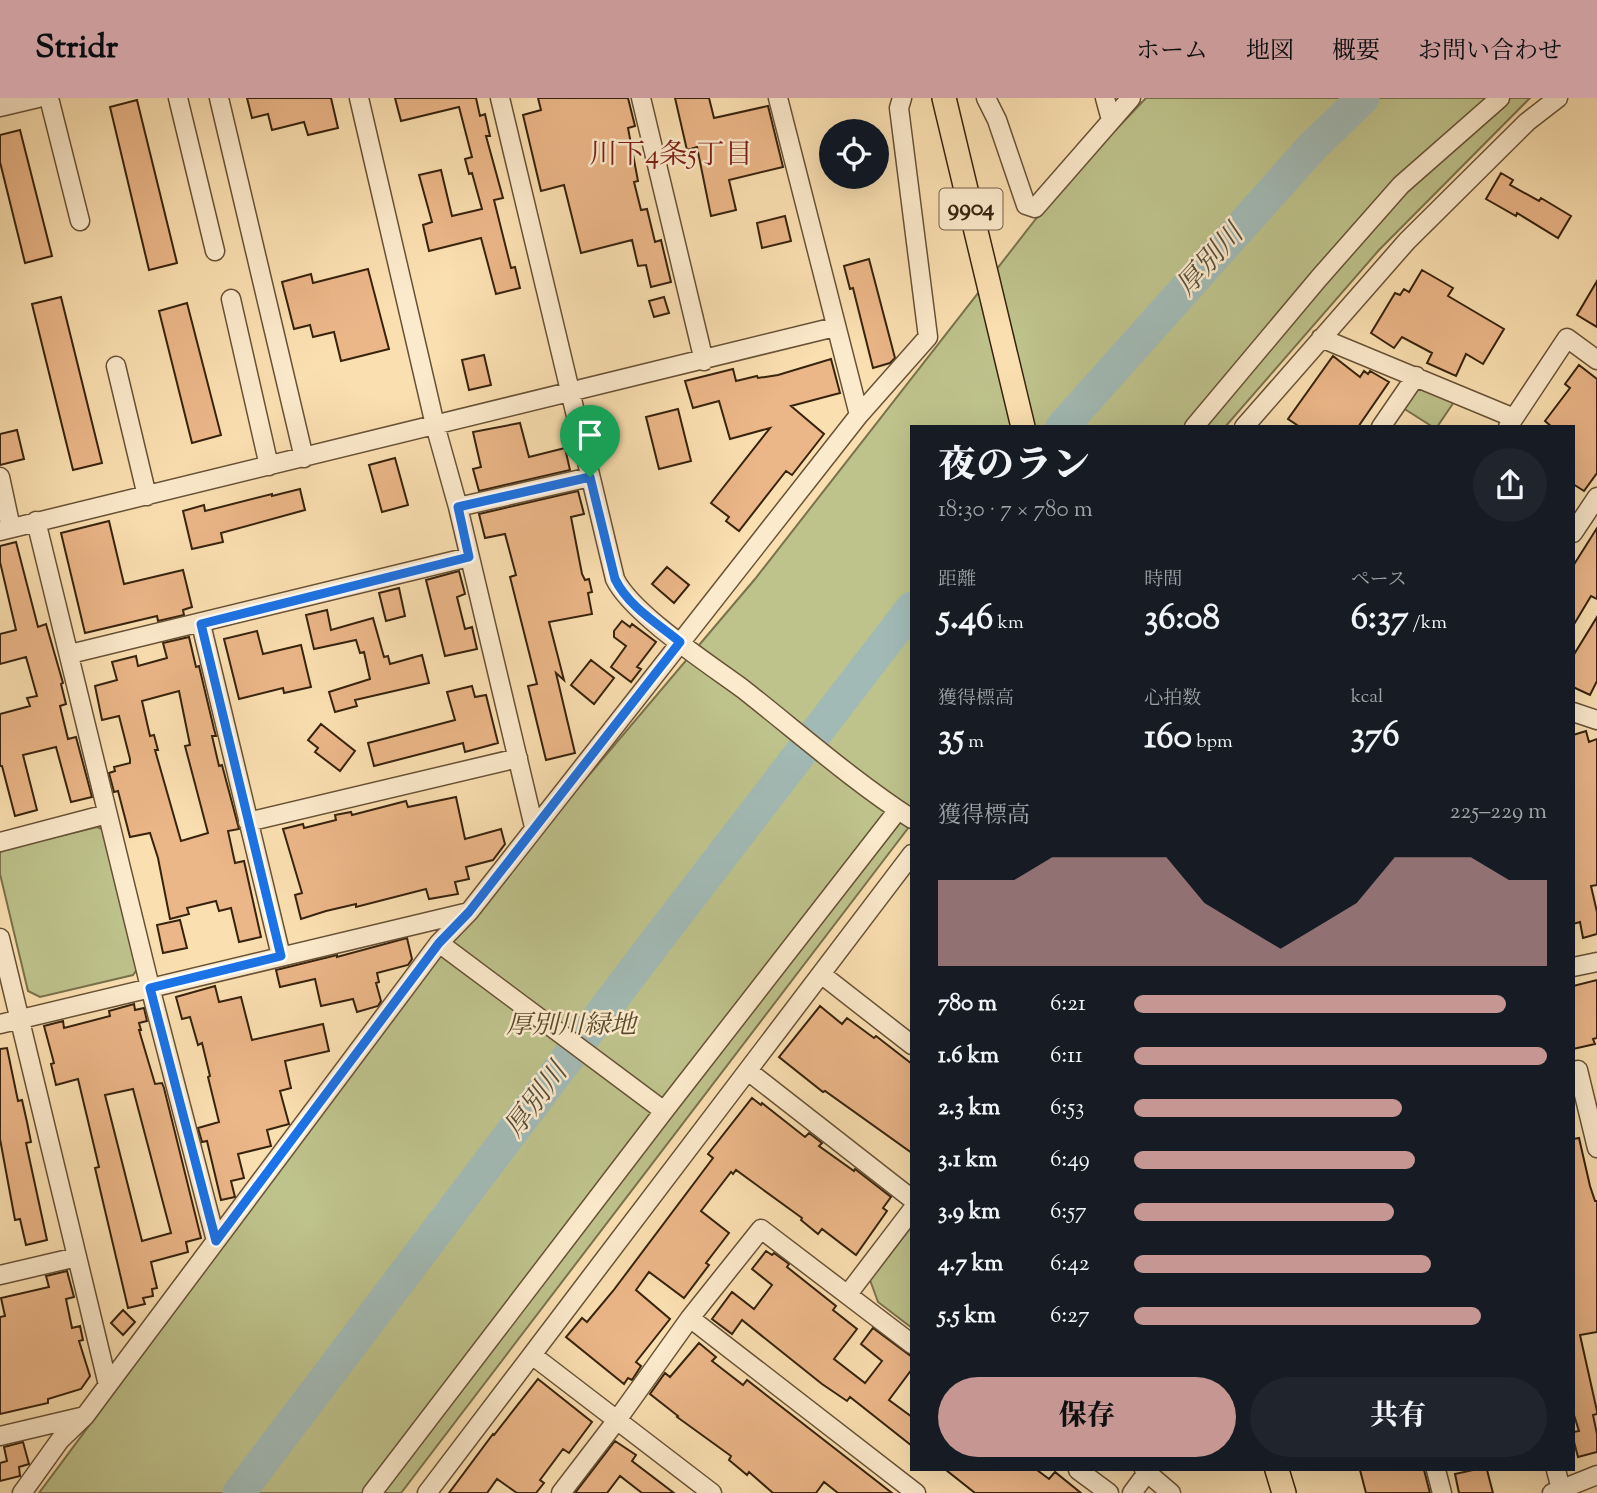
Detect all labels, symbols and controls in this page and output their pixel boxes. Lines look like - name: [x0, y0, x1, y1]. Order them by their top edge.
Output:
- text: Stridr: [35, 25, 118, 73]
- text: ホーム: [1136, 35, 1208, 69]
- text: 地図: [1246, 35, 1294, 69]
- text: 概要: [1332, 35, 1380, 69]
- text: お問い合わせ: [1418, 35, 1562, 69]
- map controls: [819, 119, 889, 189]
- button: locate: [819, 119, 889, 189]
- district label: 川下4条5丁目: [589, 136, 753, 176]
- road number: 9904: [940, 188, 1002, 230]
- water label: 厚別川: [1168, 214, 1256, 306]
- pin: [560, 405, 620, 477]
- icon: arrive: [571, 416, 609, 454]
- text: 夜のラン: [938, 441, 1090, 495]
- button: share: [1473, 448, 1547, 522]
- text: 18:30 · 7 × 780 m: [938, 494, 1093, 527]
- text: 距離: [938, 567, 976, 594]
- text: 時間: [1144, 567, 1182, 594]
- text: ペース: [1351, 567, 1407, 594]
- text: 5.46: [938, 594, 994, 645]
- text: 36:08: [1144, 594, 1220, 645]
- text: 6:37: [1351, 594, 1408, 645]
- text: km: [994, 610, 1024, 637]
- text: /km: [1408, 610, 1447, 637]
- text: kcal: [1351, 684, 1383, 711]
- text: 獲得標高: [938, 686, 1014, 713]
- text: 心拍数: [1144, 686, 1201, 713]
- text: 376: [1351, 711, 1400, 762]
- text: 35: [938, 713, 964, 764]
- text: 160: [1144, 713, 1192, 764]
- text: m: [964, 729, 984, 756]
- text: bpm: [1192, 729, 1233, 756]
- text: 225–229 m: [1450, 796, 1547, 829]
- text: 獲得標高: [938, 800, 1030, 833]
- text: 780 m: [938, 988, 997, 1021]
- text: 6:21: [1050, 988, 1086, 1021]
- park label: 厚別川緑地: [506, 1008, 639, 1045]
- text: 1.6 km: [938, 1040, 999, 1073]
- text: 6:11: [1050, 1040, 1083, 1073]
- water label: 厚別川: [496, 1053, 580, 1147]
- text: 2.3 km: [938, 1092, 1000, 1125]
- text: 6:53: [1050, 1092, 1084, 1125]
- text: 3.1 km: [938, 1144, 997, 1177]
- text: 6:49: [1050, 1144, 1090, 1177]
- text: 3.9 km: [938, 1196, 1000, 1229]
- text: 6:57: [1050, 1196, 1087, 1229]
- text: 4.7 km: [938, 1248, 1003, 1281]
- text: 6:42: [1050, 1248, 1090, 1281]
- text: 5.5 km: [938, 1300, 996, 1333]
- text: 6:27: [1050, 1300, 1089, 1333]
- button: 保存: [938, 1377, 1236, 1457]
- button: 共有: [1250, 1377, 1547, 1457]

